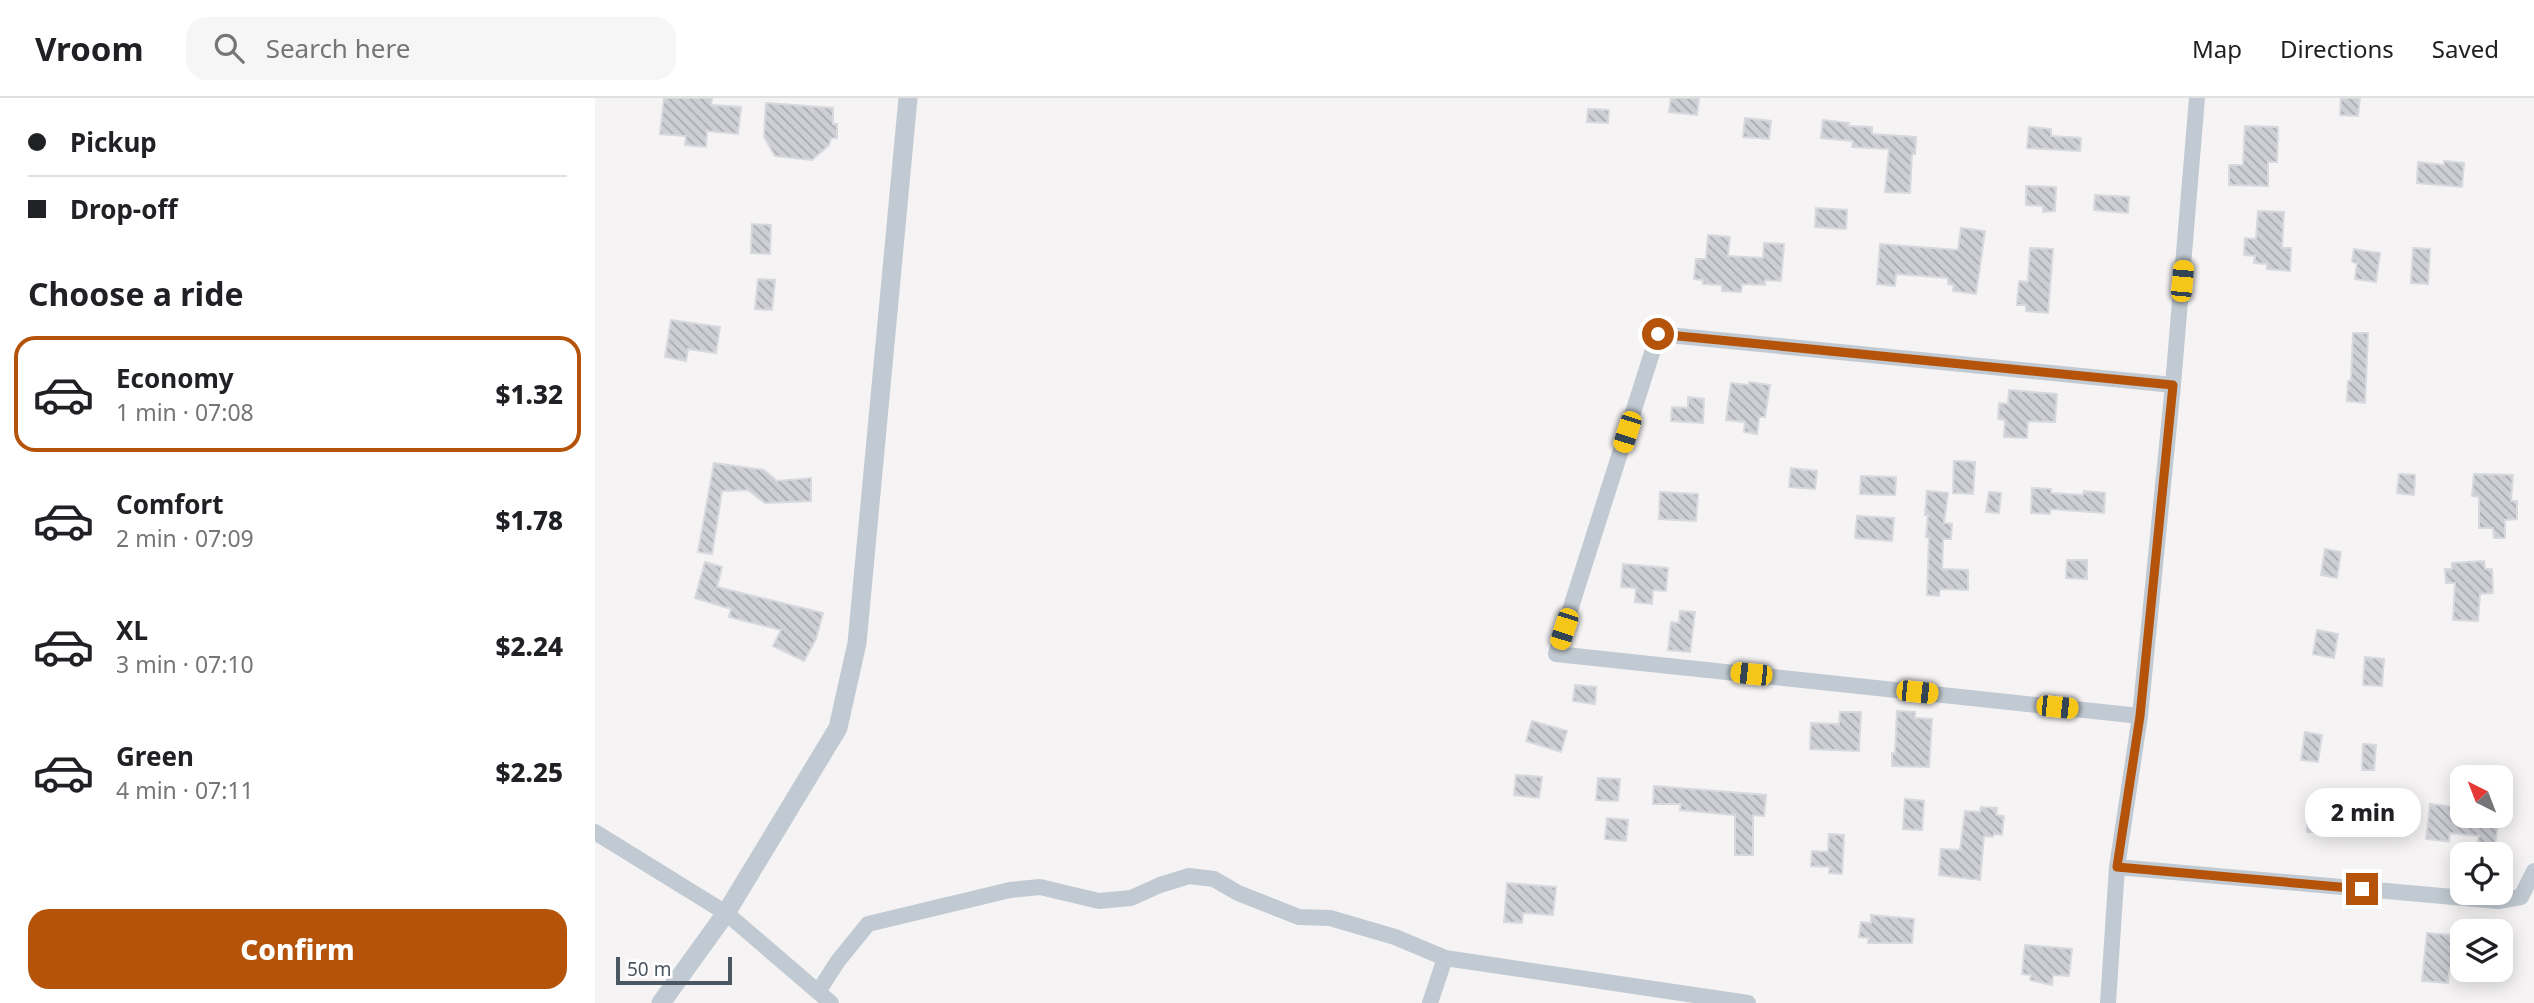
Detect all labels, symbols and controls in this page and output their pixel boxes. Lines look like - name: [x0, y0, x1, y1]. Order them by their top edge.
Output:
- search box: [186, 17, 676, 80]
- text: Vroom: [35, 26, 144, 71]
- icon: search: [210, 29, 248, 67]
- text: Search here: [266, 30, 410, 66]
- text: Map: [2192, 32, 2242, 65]
- text: Directions: [2280, 32, 2394, 65]
- text: Saved: [2432, 32, 2499, 65]
- text: Pickup: [70, 124, 157, 160]
- text: Drop-off: [70, 191, 177, 227]
- car: [2170, 259, 2195, 303]
- text: Choose a ride: [28, 272, 244, 315]
- route start: [1642, 318, 1674, 350]
- text: Economy: [116, 360, 234, 396]
- icon: car: [32, 363, 95, 426]
- text: $1.32: [496, 376, 563, 412]
- text: 1 min · 07:08: [116, 396, 254, 428]
- car: [1611, 409, 1644, 455]
- text: Comfort: [116, 486, 224, 522]
- icon: car: [32, 489, 95, 552]
- text: $1.78: [496, 502, 563, 538]
- text: 2 min · 07:09: [116, 522, 254, 554]
- car: [1548, 606, 1581, 652]
- text: XL: [116, 612, 148, 648]
- icon: car: [32, 615, 95, 678]
- text: $2.24: [496, 628, 563, 664]
- text: 3 min · 07:10: [116, 648, 254, 680]
- car: [1730, 661, 1773, 687]
- car: [1896, 679, 1939, 705]
- car: [2036, 694, 2079, 720]
- text: Green: [116, 738, 194, 774]
- icon: car: [32, 741, 95, 804]
- text: $2.25: [496, 754, 563, 790]
- north arrow: [2450, 765, 2513, 828]
- map controls: [2450, 765, 2513, 982]
- text: 4 min · 07:11: [116, 774, 254, 806]
- callout: 2 min: [2304, 788, 2420, 836]
- text: 2 min: [2331, 796, 2395, 828]
- button: locate: [2450, 842, 2513, 905]
- route end: [2346, 873, 2378, 905]
- button: Confirm: [28, 909, 567, 989]
- button: layers: [2450, 919, 2513, 982]
- scale bar: [616, 954, 731, 986]
- text: 50 m: [627, 956, 671, 982]

